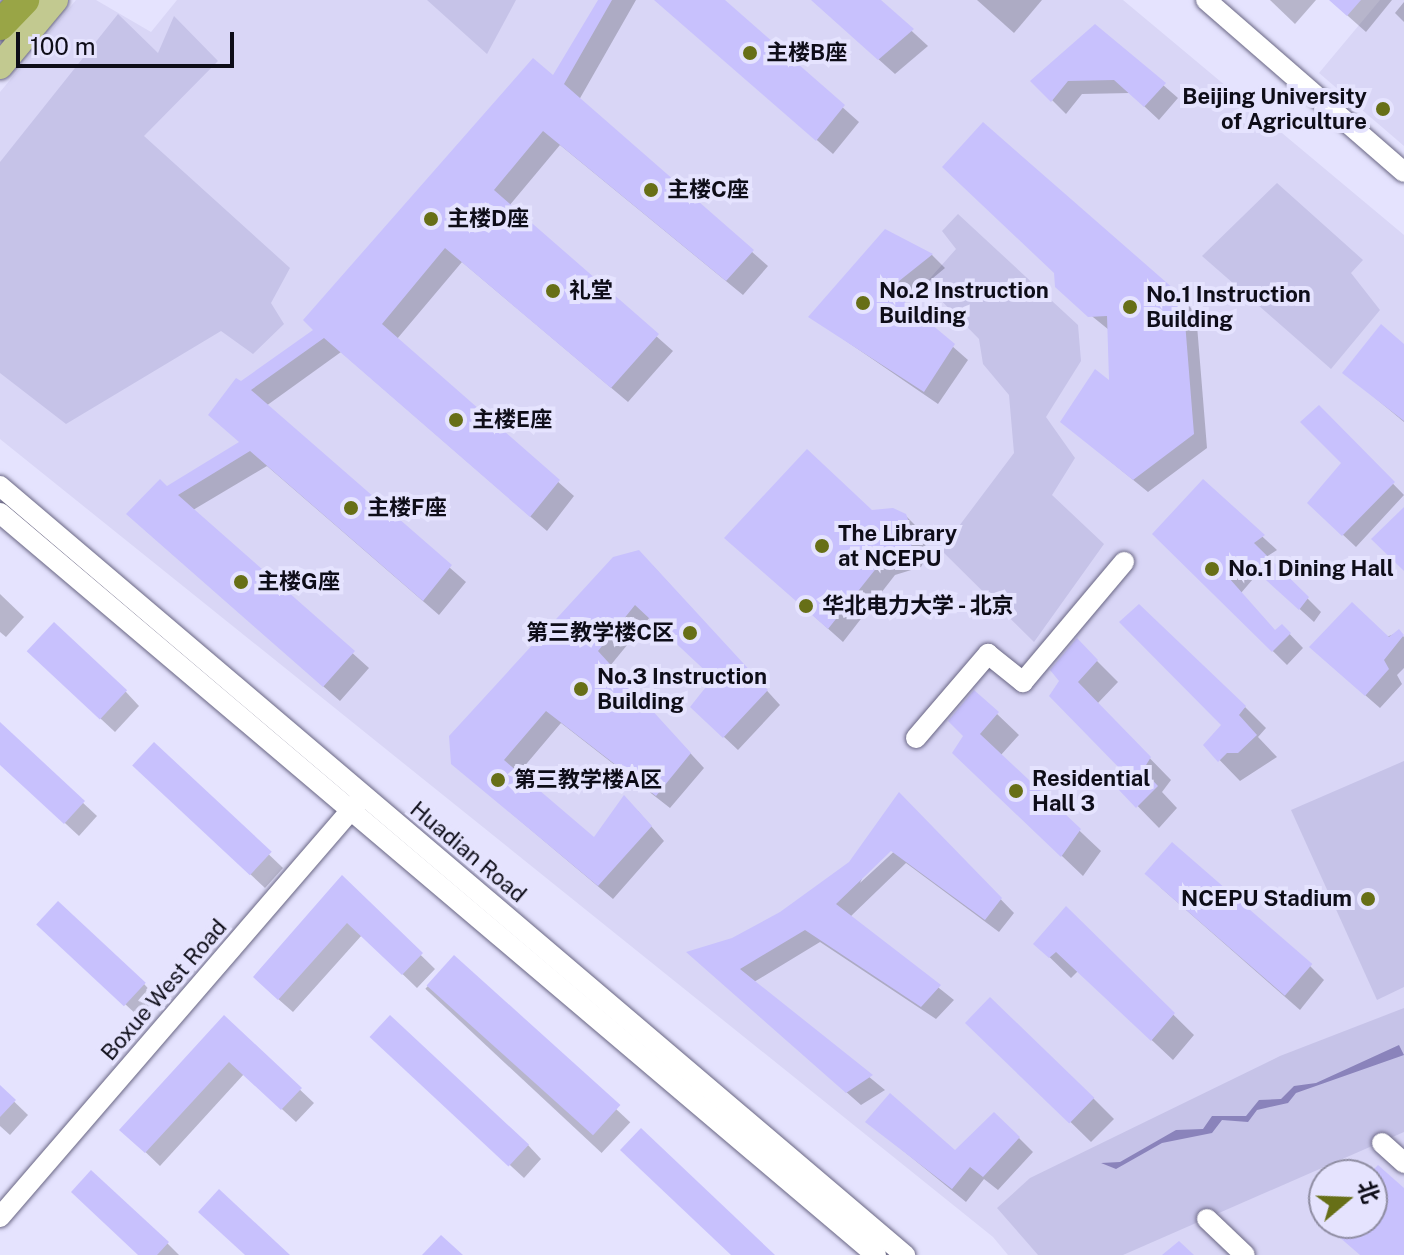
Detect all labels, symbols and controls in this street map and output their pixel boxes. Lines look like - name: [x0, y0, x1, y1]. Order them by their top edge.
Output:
- scale bar: [20, 16, 238, 66]
- text: 100 m: [30, 32, 96, 60]
- place label: 主楼B座: [766, 40, 847, 66]
- marker: 主楼B座: [741, 44, 759, 62]
- place label: Beijing University of Agriculture: [1182, 83, 1367, 134]
- marker: Beijing University of Agriculture: [1374, 100, 1392, 118]
- place label: 主楼C座: [667, 177, 749, 203]
- marker: 主楼C座: [642, 181, 660, 199]
- place label: 主楼D座: [447, 206, 529, 232]
- marker: 主楼D座: [422, 210, 440, 228]
- place label: No.2 Instruction Building: [879, 277, 1049, 328]
- place label: 礼堂: [569, 278, 613, 304]
- place label: No.1 Instruction Building: [1146, 281, 1311, 332]
- marker: 礼堂: [544, 282, 562, 300]
- marker: No.2 Instruction Building: [854, 294, 872, 312]
- marker: No.1 Instruction Building: [1121, 298, 1139, 316]
- place label: 主楼E座: [472, 407, 552, 433]
- marker: 主楼E座: [447, 411, 465, 429]
- place label: 主楼F座: [367, 495, 446, 521]
- marker: 主楼F座: [342, 499, 360, 517]
- place label: The Library at NCEPU: [838, 520, 957, 572]
- marker: The Library at NCEPU: [813, 537, 831, 555]
- place label: No.1 Dining Hall: [1228, 556, 1394, 582]
- marker: No.1 Dining Hall: [1203, 560, 1221, 578]
- place label: 主楼G座: [257, 569, 340, 595]
- marker: 主楼G座: [232, 573, 250, 591]
- place label: 华北电力大学 - 北京: [822, 593, 1017, 619]
- marker: 华北电力大学 - 北京: [797, 597, 815, 615]
- place label: 第三教学楼C区: [526, 620, 674, 646]
- marker: 第三教学楼C区: [681, 624, 699, 642]
- place label: No.3 Instruction Building: [597, 663, 767, 714]
- marker: No.3 Instruction Building: [572, 680, 590, 698]
- place label: Residential Hall 3: [1032, 765, 1150, 816]
- place label: 第三教学楼A区: [514, 767, 662, 793]
- marker: 第三教学楼A区: [489, 771, 507, 789]
- marker: Residential Hall 3: [1007, 782, 1025, 800]
- street label: Huadian Road: [405, 796, 531, 908]
- place label: NCEPU Stadium: [1181, 886, 1352, 912]
- marker: NCEPU Stadium: [1359, 890, 1377, 908]
- street label: Boxue West Road: [95, 914, 233, 1066]
- north arrow: [1308, 1159, 1388, 1239]
- text: 北: [1353, 1177, 1385, 1206]

